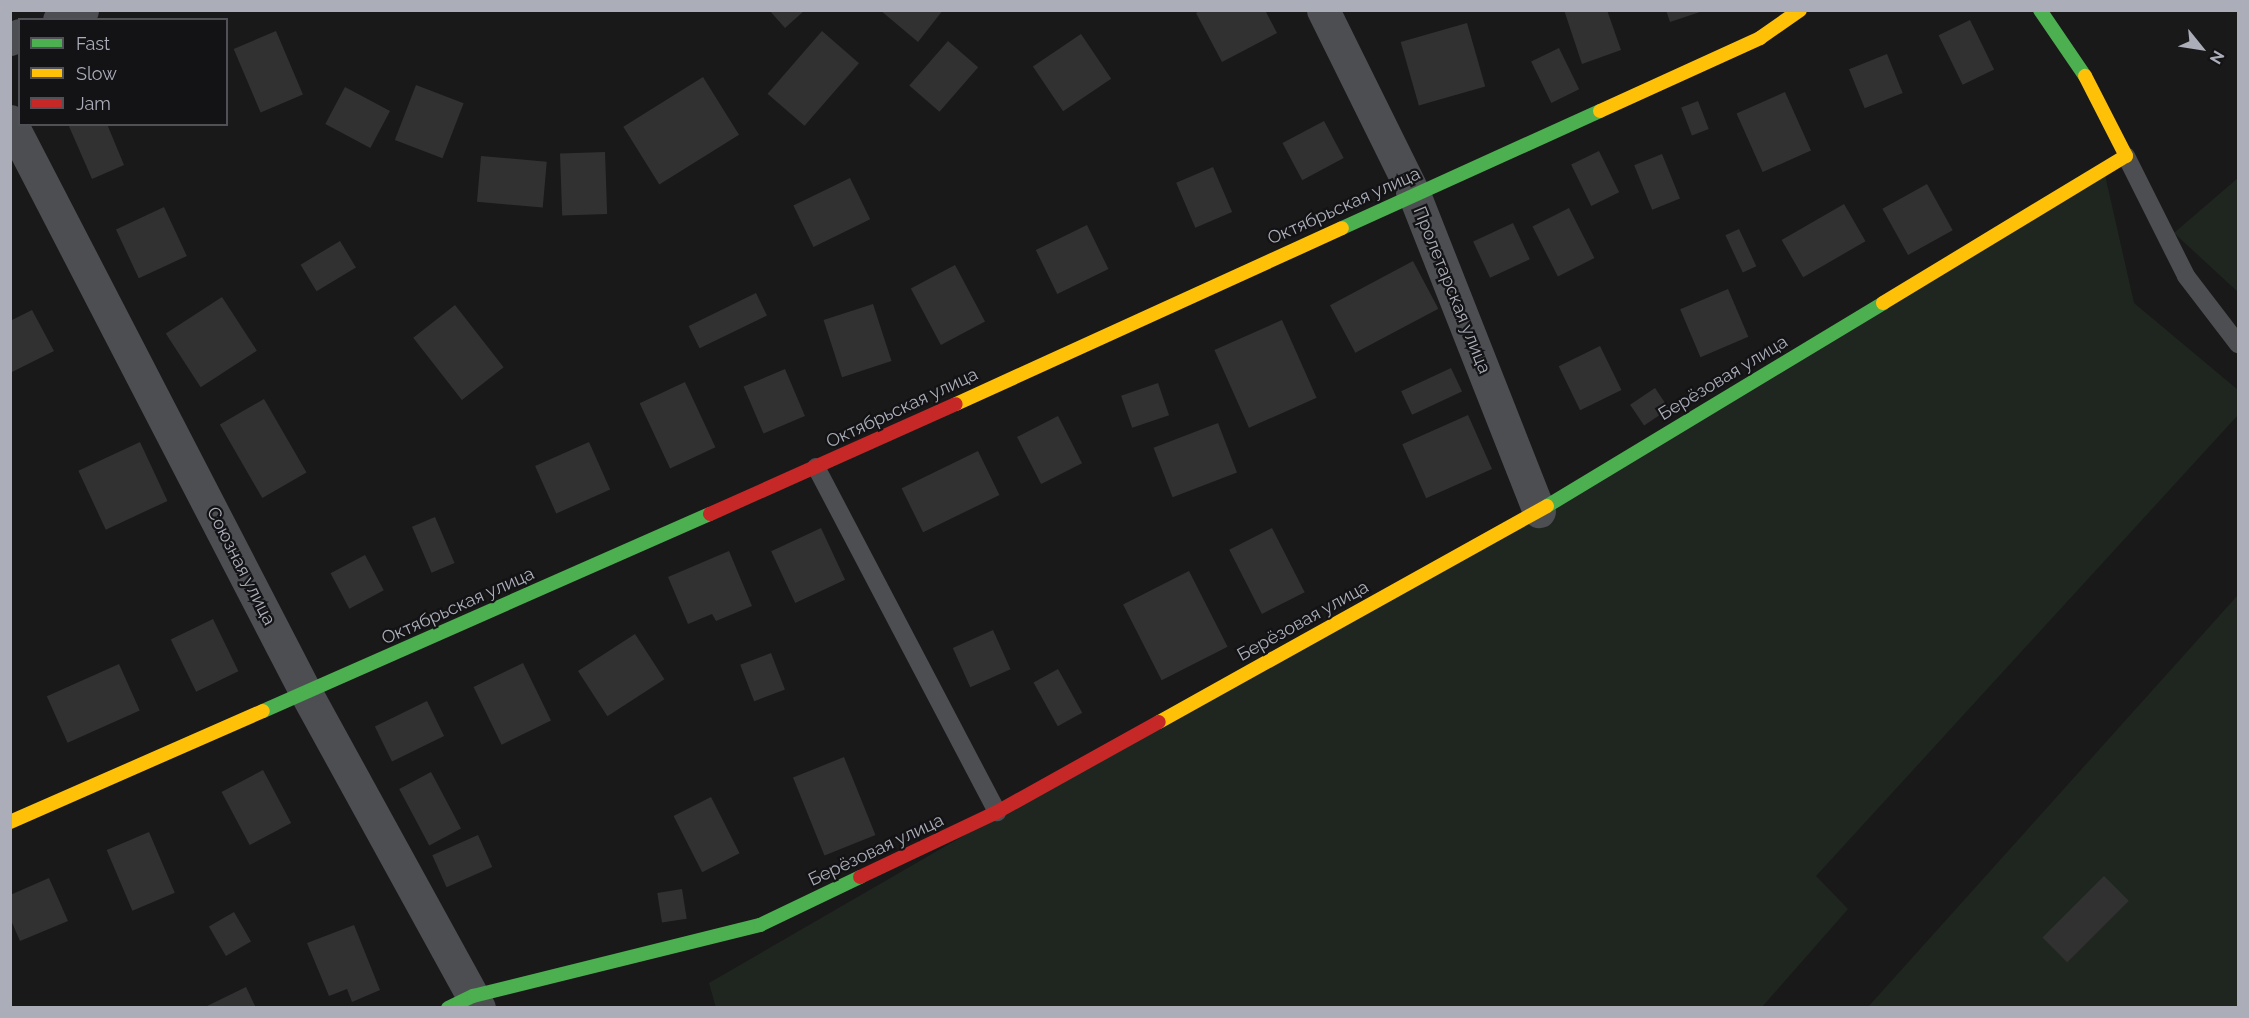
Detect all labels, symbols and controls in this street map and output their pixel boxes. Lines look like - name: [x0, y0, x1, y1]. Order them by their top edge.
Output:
- legend: [18, 18, 228, 126]
- north arrow: [2171, 18, 2231, 78]
- text: Fast: [76, 33, 110, 54]
- text: N: [2206, 47, 2228, 67]
- text: Slow: [76, 63, 117, 84]
- text: Jam: [76, 93, 111, 114]
- street label: Октябрьская улица: [1264, 163, 1424, 249]
- street label: Пролетарская улица: [1409, 203, 1495, 377]
- street label: Берёзовая улица: [1654, 331, 1792, 425]
- street label: Октябрьская улица: [823, 363, 981, 453]
- street label: Союзная улица: [202, 503, 280, 629]
- street label: Октябрьская улица: [378, 563, 538, 649]
- street label: Берёзовая улица: [1233, 576, 1373, 666]
- street label: Берёзовая улица: [805, 809, 947, 891]

